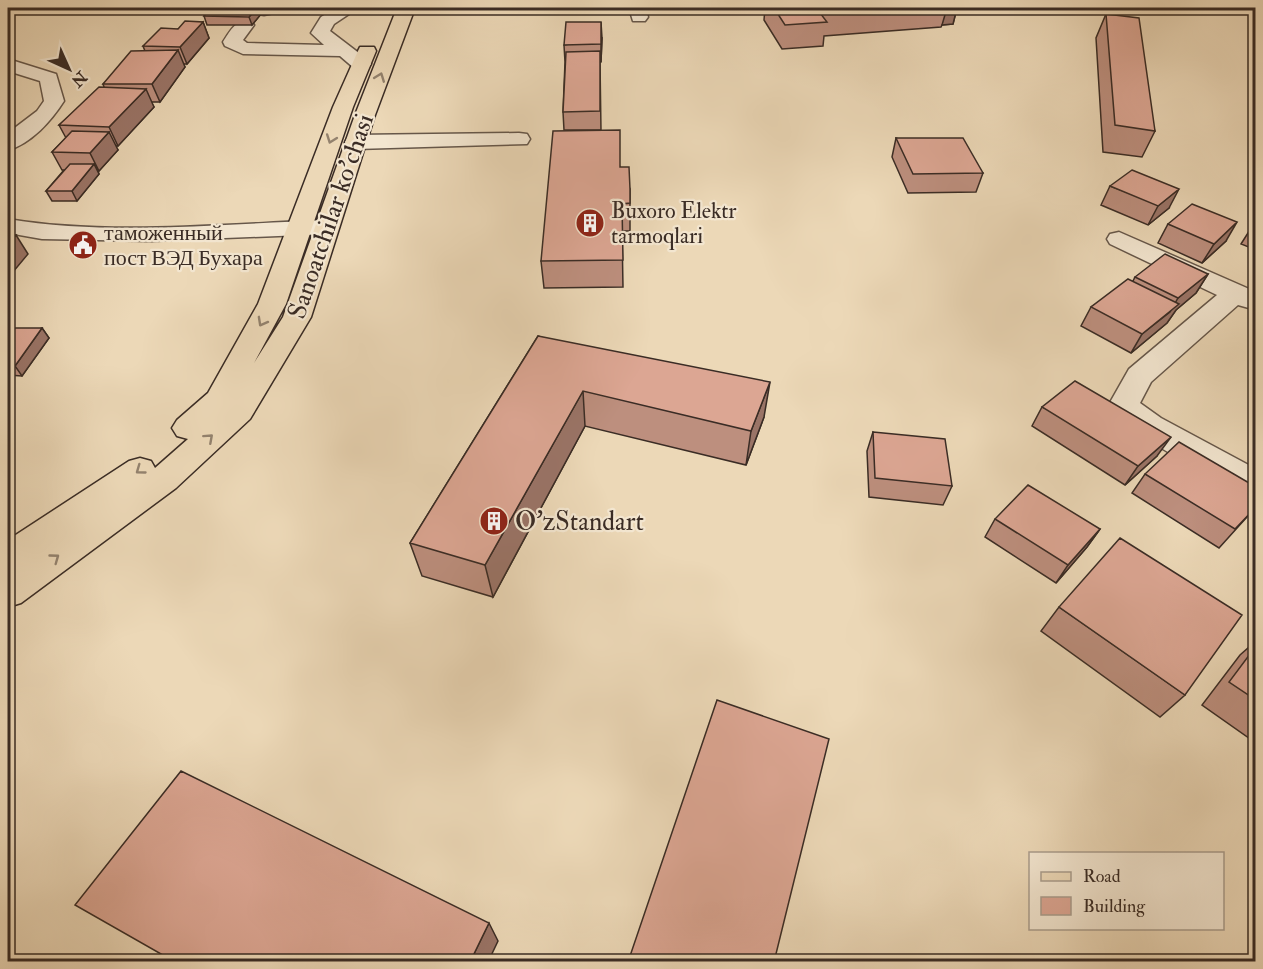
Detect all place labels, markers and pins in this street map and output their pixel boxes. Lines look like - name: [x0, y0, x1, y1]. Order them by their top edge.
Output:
- place label: Buxoro Elektr tarmoqlari: [611, 197, 737, 250]
- building icon: Buxoro Elektr tarmoqlari: [574, 207, 606, 239]
- place label: таможенный пост ВЭД Бухара: [104, 219, 263, 272]
- public building icon: таможенный пост ВЭД Бухара: [67, 229, 99, 261]
- building icon: O'zStandart: [478, 505, 510, 537]
- place label: O'zStandart: [515, 506, 644, 538]

